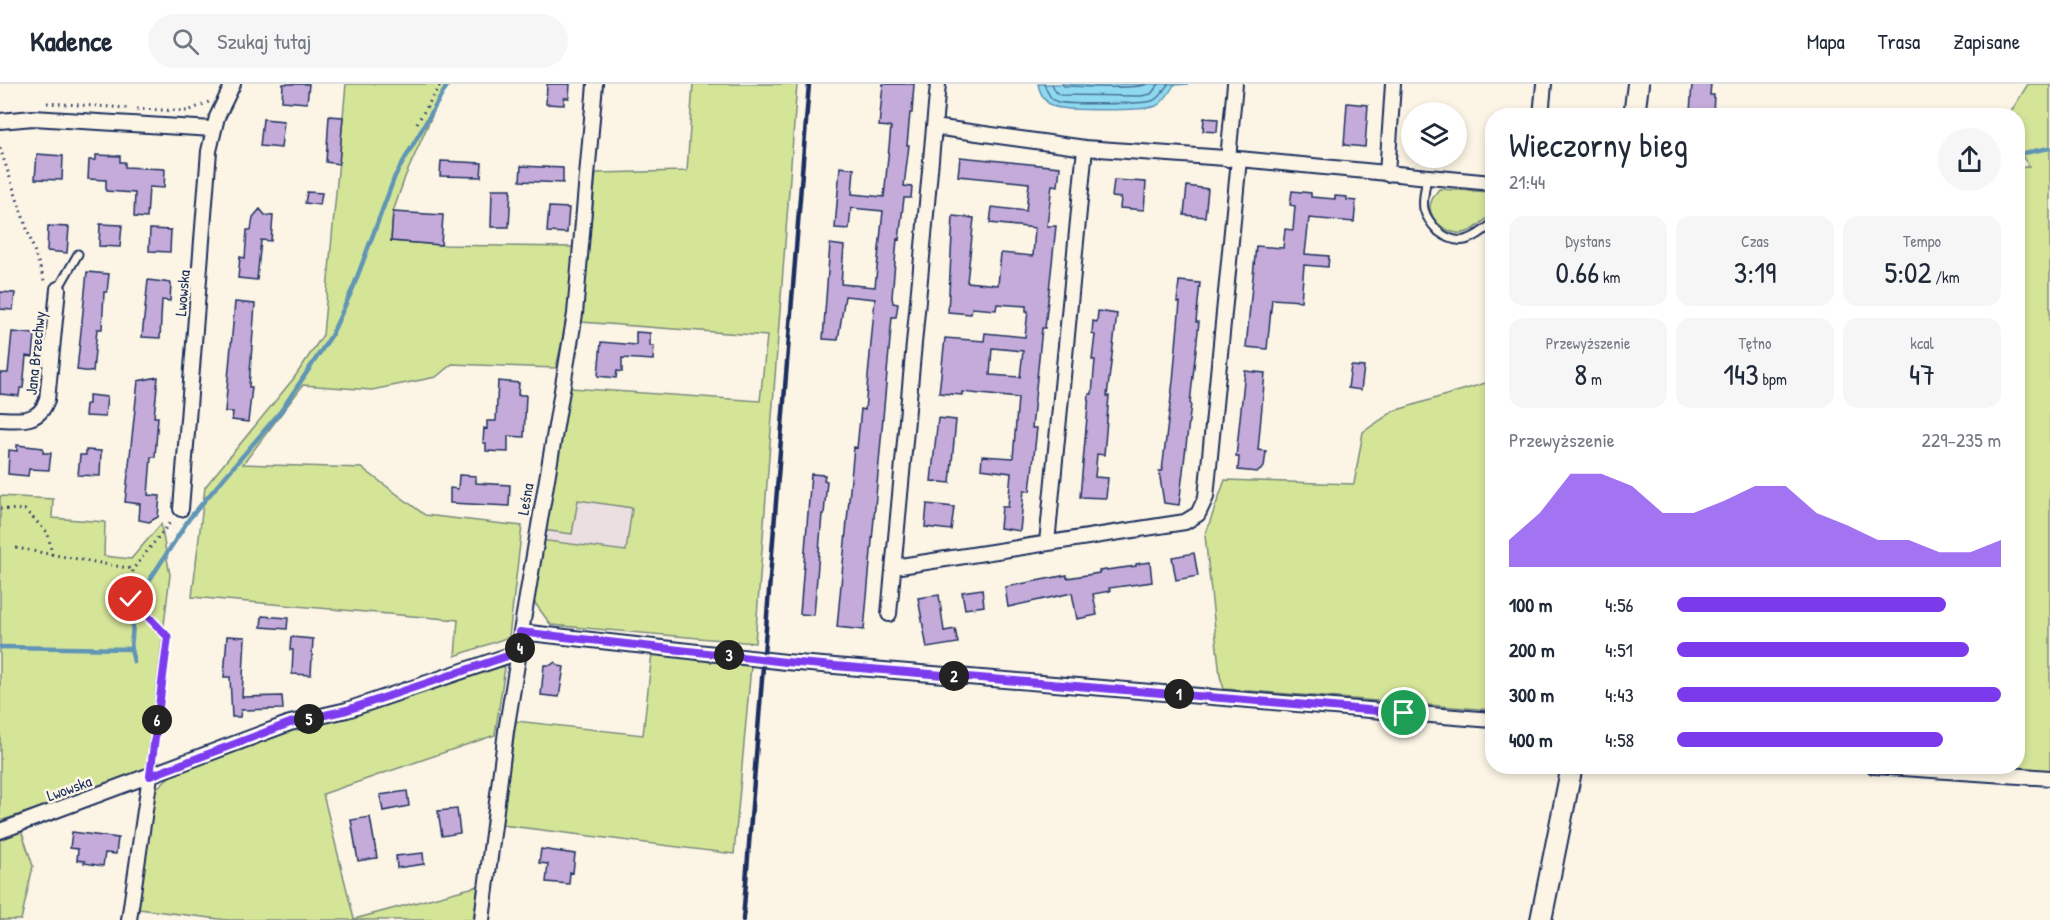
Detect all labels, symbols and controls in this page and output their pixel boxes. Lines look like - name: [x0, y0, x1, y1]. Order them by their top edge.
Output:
- search box: [148, 14, 568, 68]
- text: Kadence: [30, 22, 112, 60]
- icon: search: [169, 25, 202, 58]
- text: Szukaj tutaj: [217, 26, 311, 56]
- text: Mapa: [1807, 27, 1845, 56]
- text: Trasa: [1878, 27, 1920, 56]
- text: Zapisane: [1953, 27, 2020, 56]
- map controls: [1401, 102, 1467, 168]
- button: layers: [1401, 102, 1467, 168]
- text: Wieczorny bieg: [1509, 123, 1688, 167]
- button: share: [1938, 128, 2001, 191]
- text: 21:44: [1509, 168, 1545, 195]
- text: Dystans: [1565, 230, 1611, 252]
- text: Czas: [1741, 230, 1769, 252]
- text: Tempo: [1903, 230, 1941, 252]
- text: 0.66: [1555, 252, 1599, 292]
- text: 3:19: [1734, 252, 1776, 292]
- text: 5:02: [1884, 252, 1932, 292]
- text: km: [1599, 266, 1621, 288]
- text: /km: [1932, 266, 1960, 288]
- street label: Lwowska: [169, 269, 195, 317]
- street label: Jana Brzechwy: [20, 310, 50, 396]
- text: Przewyższenie: [1546, 332, 1630, 354]
- text: Tętno: [1738, 332, 1772, 354]
- text: kcal: [1910, 332, 1934, 354]
- text: 8: [1574, 354, 1587, 394]
- text: 143: [1723, 354, 1759, 394]
- text: 47: [1909, 354, 1935, 394]
- text: m: [1587, 368, 1602, 390]
- text: bpm: [1759, 368, 1787, 390]
- text: Przewyższenie: [1509, 426, 1615, 453]
- text: 229–235 m: [1922, 426, 2001, 453]
- street label: Leśna: [511, 481, 539, 517]
- pin: [105, 573, 156, 624]
- icon: check: [114, 582, 147, 615]
- text: 100 m: [1509, 591, 1552, 618]
- text: 4:56: [1605, 591, 1634, 618]
- pin: 4: [505, 633, 535, 663]
- text: 200 m: [1509, 636, 1554, 663]
- text: 4:51: [1605, 636, 1633, 663]
- text: 4: [517, 637, 523, 659]
- pin: 3: [714, 640, 744, 670]
- text: 3: [725, 644, 733, 666]
- pin: 2: [939, 661, 969, 691]
- text: 2: [950, 665, 958, 687]
- pin: 1: [1164, 679, 1194, 709]
- text: 300 m: [1509, 681, 1554, 708]
- text: 4:43: [1605, 681, 1634, 708]
- text: 1: [1176, 683, 1182, 705]
- pin: [1378, 687, 1429, 738]
- icon: arrive: [1387, 696, 1420, 729]
- pin: 5: [294, 704, 324, 734]
- pin: 6: [142, 705, 172, 735]
- text: 5: [306, 708, 312, 730]
- text: 6: [154, 709, 160, 731]
- text: 400 m: [1509, 726, 1553, 753]
- text: 4:58: [1605, 726, 1634, 753]
- street label: Lwowska: [43, 770, 95, 806]

